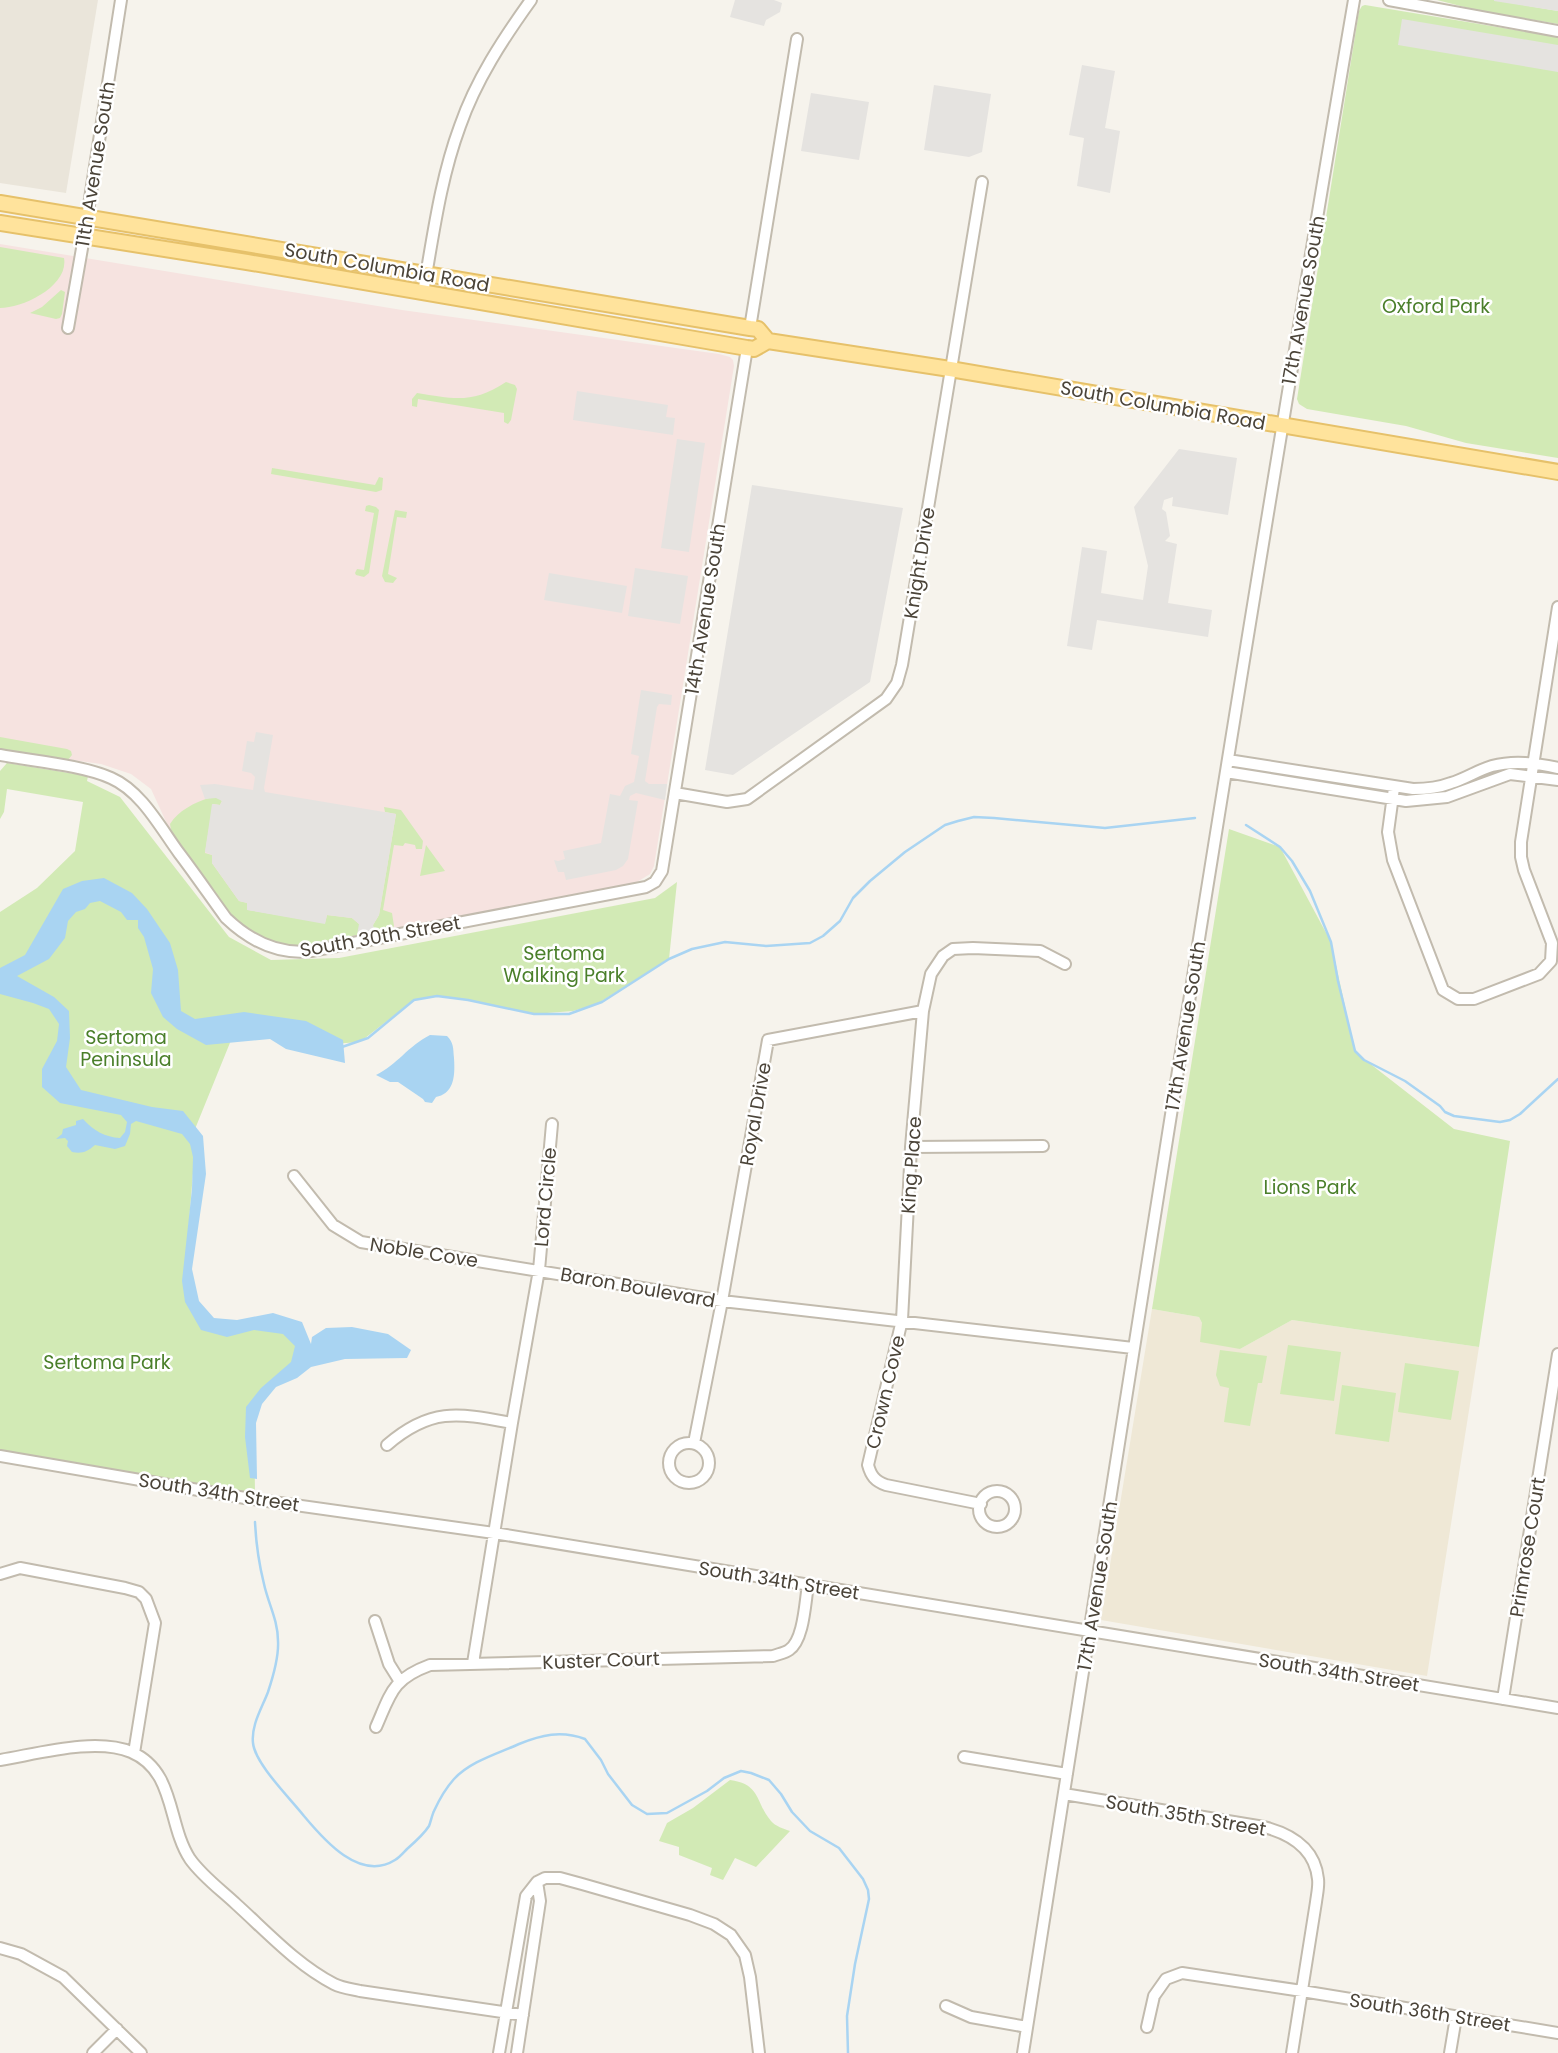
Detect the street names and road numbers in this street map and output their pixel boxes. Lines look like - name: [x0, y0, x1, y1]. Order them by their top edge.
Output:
- street label: 11th Avenue South: [69, 79, 122, 249]
- street label: 17th Avenue South: [1275, 213, 1332, 387]
- street label: South Columbia Road: [282, 236, 492, 299]
- street label: South Columbia Road: [1058, 374, 1268, 437]
- street label: Knight Drive: [897, 505, 942, 621]
- street label: 14th Avenue South: [679, 521, 732, 697]
- street label: South 30th Street: [298, 909, 463, 964]
- street label: 17th Avenue South: [1159, 939, 1212, 1113]
- street label: Royal Drive: [733, 1060, 778, 1168]
- street label: King Place: [895, 1115, 928, 1215]
- street label: Lord Circle: [528, 1146, 563, 1248]
- street label: Noble Cove: [368, 1231, 480, 1274]
- street label: Baron Boulevard: [558, 1261, 717, 1314]
- street label: Crown Cove: [859, 1333, 912, 1452]
- street label: South 34th Street: [137, 1466, 301, 1519]
- street label: Primrose Court: [1503, 1475, 1552, 1619]
- street label: 17th Avenue South: [1071, 1499, 1124, 1673]
- street label: South 34th Street: [697, 1554, 861, 1607]
- street label: Kuster Court: [542, 1645, 660, 1676]
- street label: South 34th Street: [1257, 1646, 1421, 1699]
- street label: South 35th Street: [1104, 1788, 1268, 1843]
- street label: South 36th Street: [1347, 1986, 1512, 2039]

